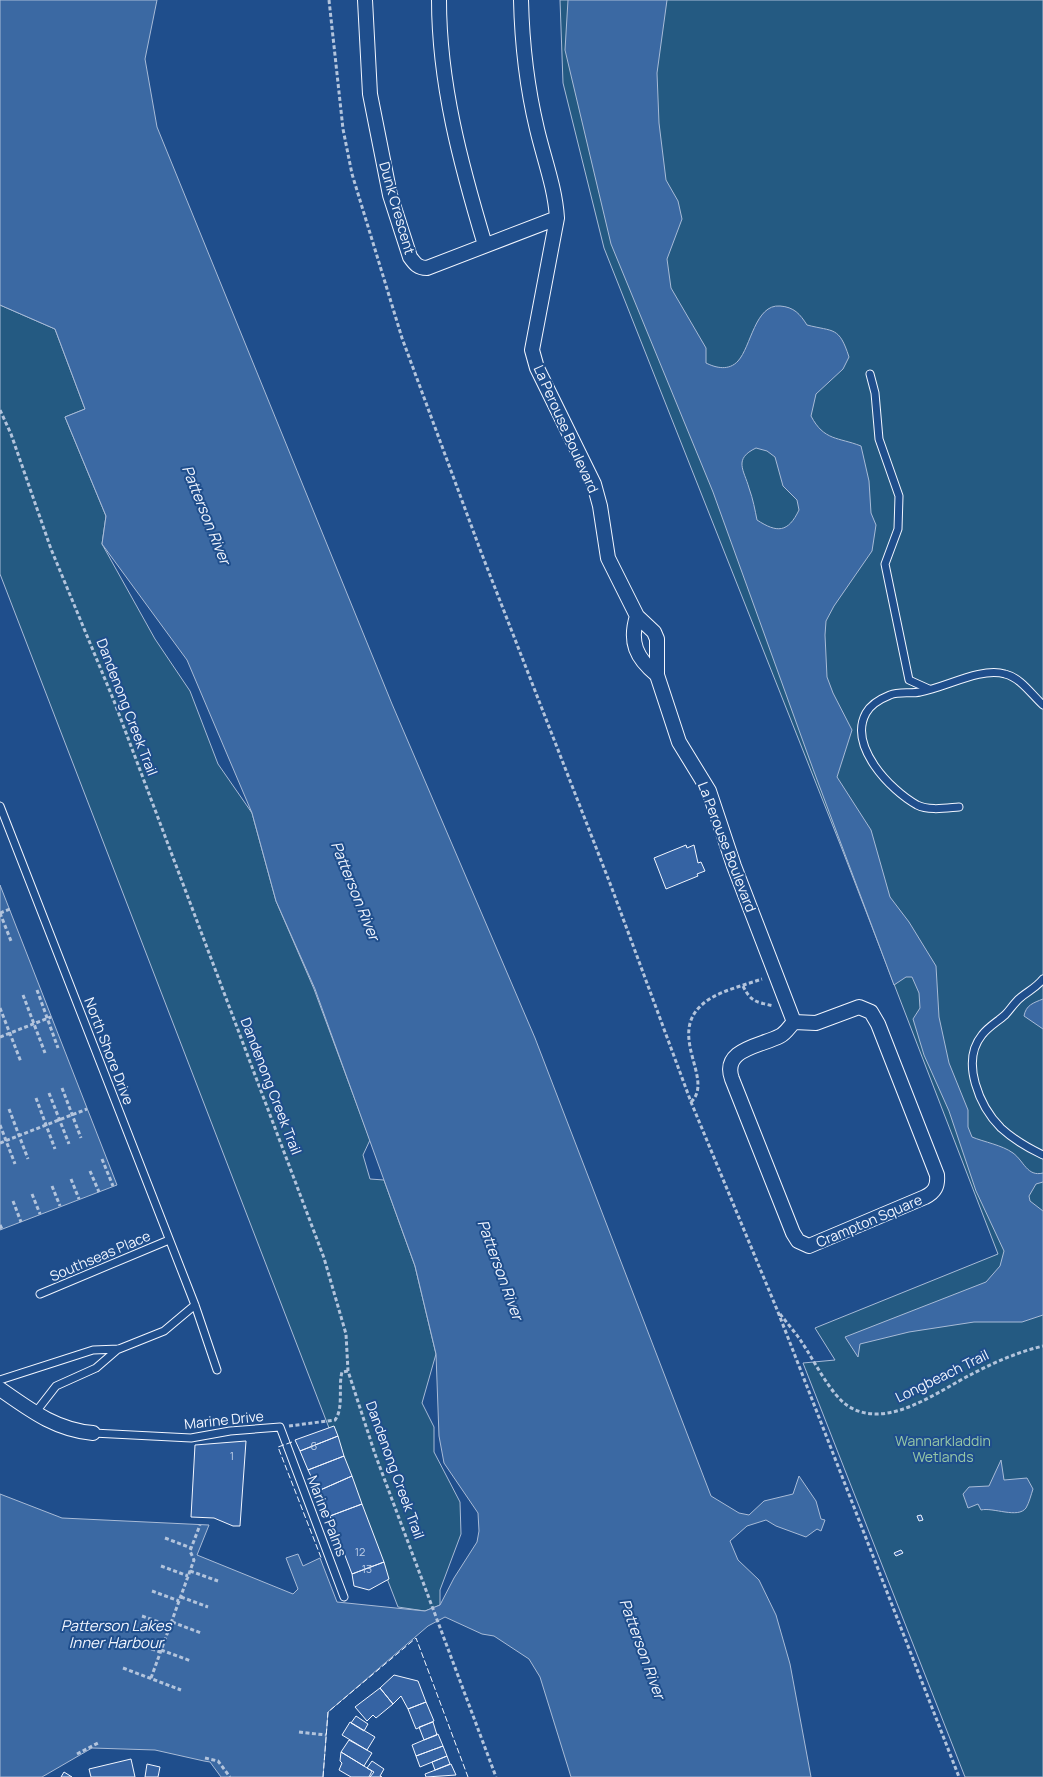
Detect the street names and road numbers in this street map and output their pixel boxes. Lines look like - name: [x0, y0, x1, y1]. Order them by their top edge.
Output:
- street label: Dunk Crescent: [375, 159, 420, 257]
- street label: La Perouse Boulevard: [530, 362, 603, 496]
- street label: Dandenong Creek Trail: [93, 636, 162, 778]
- street label: La Perouse Boulevard: [694, 779, 761, 915]
- street label: North Shore Drive: [80, 994, 139, 1107]
- street label: Dandenong Creek Trail: [237, 1015, 306, 1157]
- street label: Crampton Square: [813, 1190, 925, 1251]
- street label: Southseas Place: [47, 1226, 153, 1285]
- street label: Longbeach Trail: [892, 1345, 992, 1406]
- street label: Dandenong Creek Trail: [362, 1398, 429, 1541]
- street label: Marine Drive: [183, 1406, 265, 1433]
- street label: Marine Palms: [303, 1472, 352, 1559]

